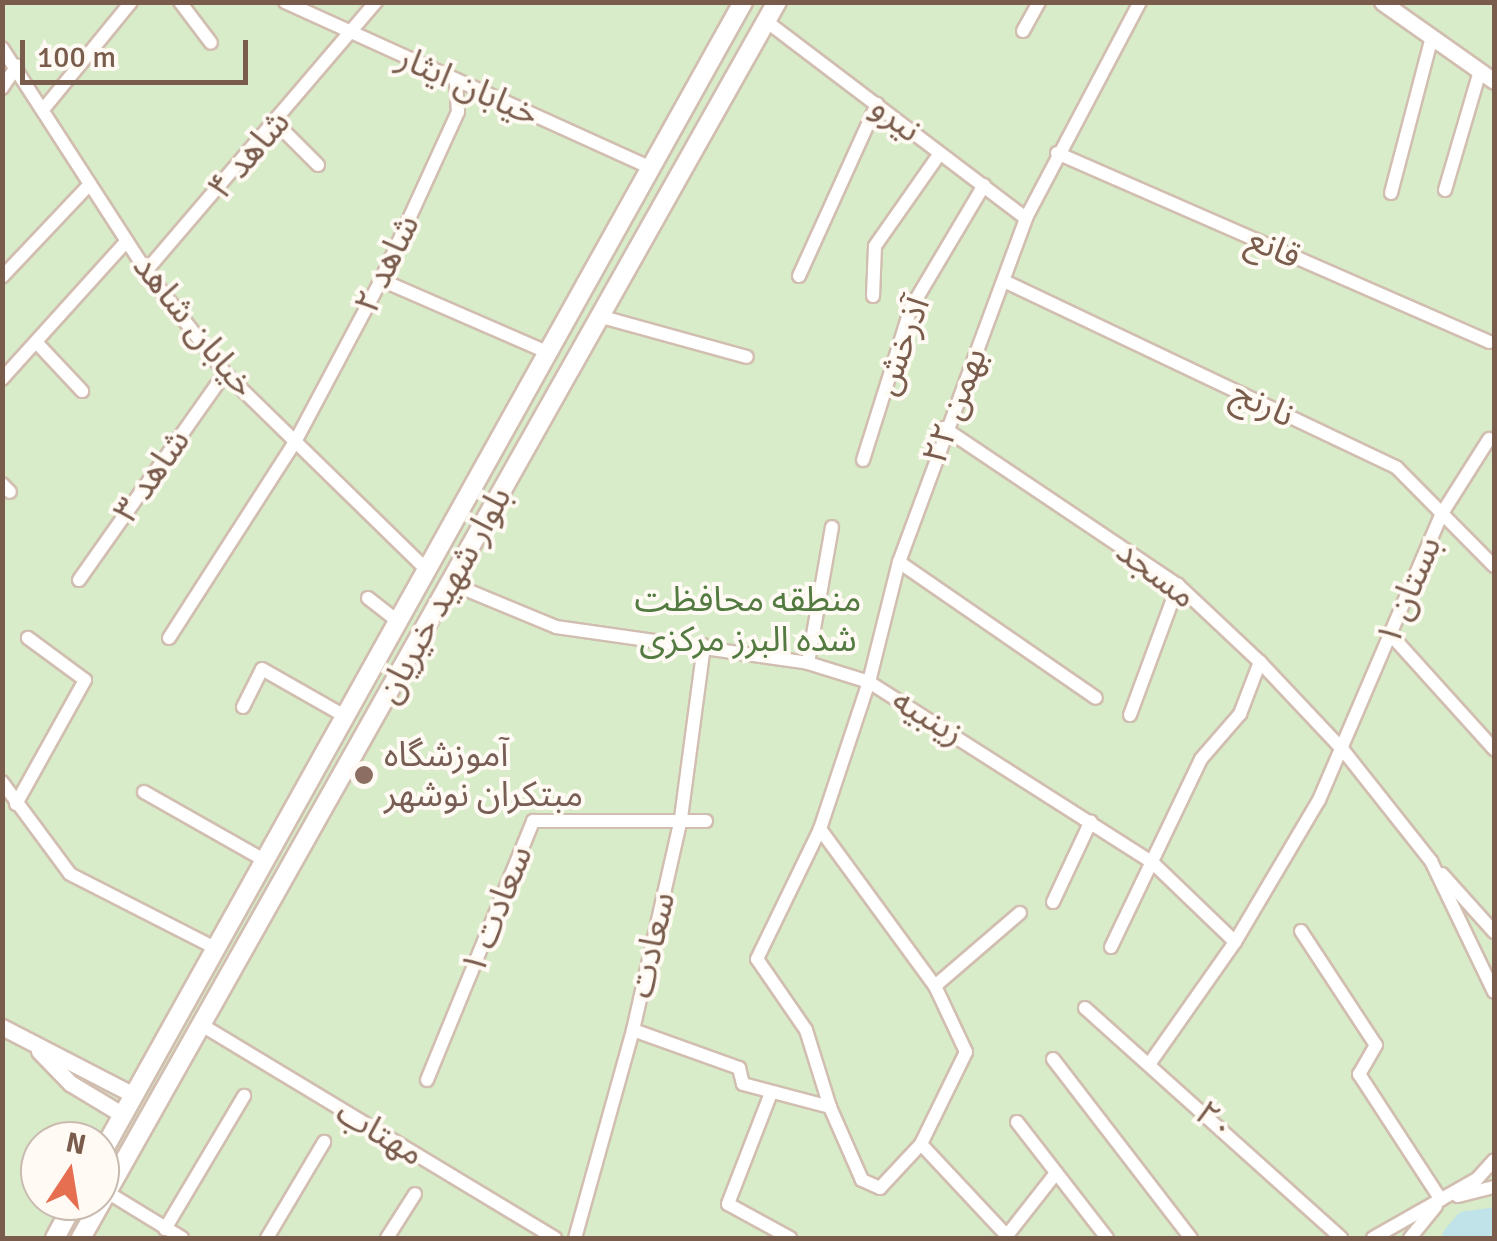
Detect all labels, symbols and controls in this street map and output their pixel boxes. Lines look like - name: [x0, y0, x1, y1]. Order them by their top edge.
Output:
- scale bar: [25, 20, 252, 82]
- street label: خیابان ایثار: [391, 36, 545, 136]
- text: 100 m: [37, 39, 116, 76]
- street label: نیرو: [863, 86, 929, 152]
- street label: شاهد ۴: [199, 102, 299, 208]
- street label: شاهد ۲: [345, 208, 429, 320]
- street label: قانع: [1241, 218, 1307, 278]
- street label: خیابان شاهد: [124, 246, 264, 406]
- street label: آذرخش: [865, 291, 939, 401]
- street label: ۲۲ بهمن: [914, 342, 996, 470]
- street label: نارنج: [1225, 372, 1301, 436]
- street label: شاهد ۳: [105, 421, 199, 531]
- street label: بلوار شهید خیریان: [367, 479, 521, 711]
- street label: مسجد: [1108, 530, 1204, 618]
- street label: بستان ۱: [1367, 530, 1451, 652]
- park label: منطقه محافظت شده البرز مرکزی: [635, 579, 861, 661]
- street label: زینبیه: [884, 679, 972, 755]
- place label: آموزشگاه مبتکران نوشهر: [384, 734, 583, 816]
- marker: آموزشگاه مبتکران نوشهر: [353, 764, 375, 786]
- street label: سعادت ۱: [452, 840, 542, 980]
- street label: سعادت: [619, 888, 685, 1002]
- street label: مهتاب: [329, 1091, 431, 1175]
- street label: ۲۰: [1186, 1092, 1244, 1150]
- north arrow: [20, 1121, 120, 1221]
- text: N: [63, 1125, 89, 1162]

